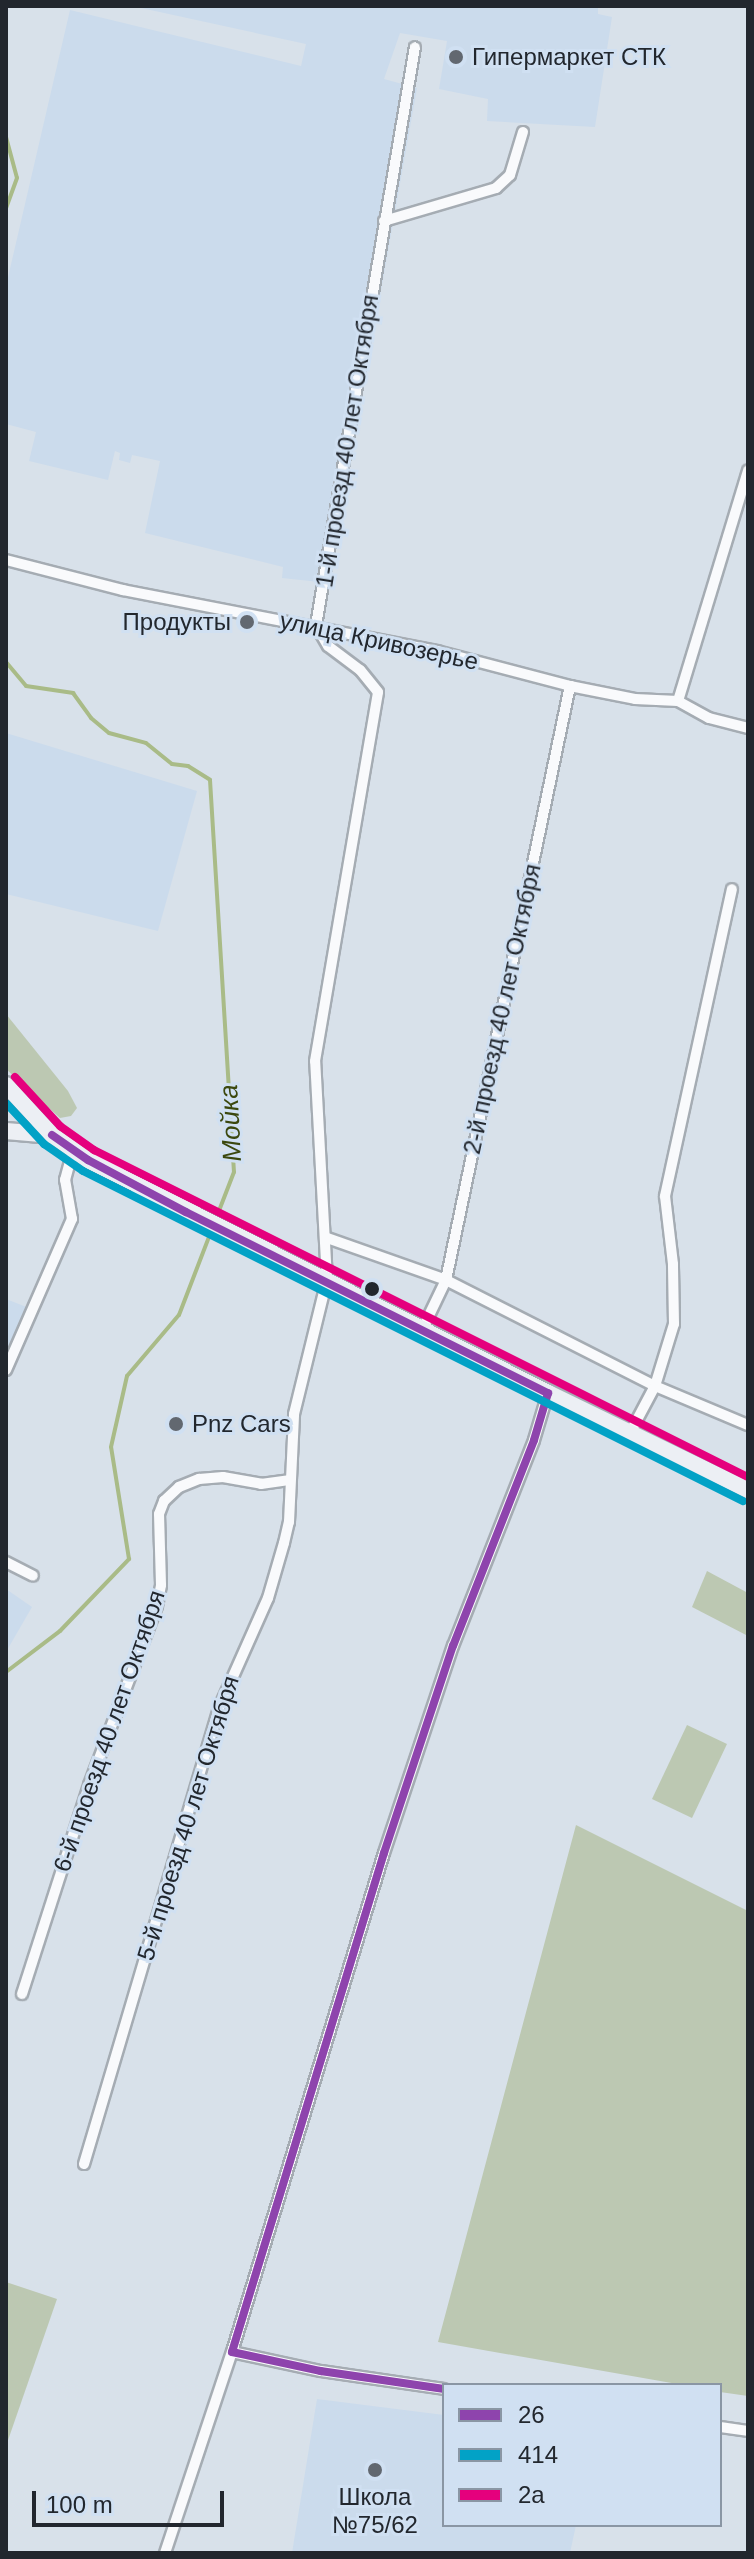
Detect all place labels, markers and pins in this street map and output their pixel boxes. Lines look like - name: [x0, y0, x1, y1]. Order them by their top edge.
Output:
- place label: Гипермаркет СТК: [472, 43, 666, 71]
- marker: Гипермаркет СТК: [447, 48, 465, 66]
- place label: Продукты: [123, 608, 231, 636]
- marker: Продукты: [238, 613, 256, 631]
- unlabelled marker: [364, 1281, 380, 1297]
- place label: Pnz Cars: [192, 1410, 291, 1438]
- marker: Pnz Cars: [167, 1415, 185, 1433]
- marker: Школа №75/62: [366, 2461, 384, 2479]
- place label: Школа №75/62: [332, 2483, 418, 2539]

